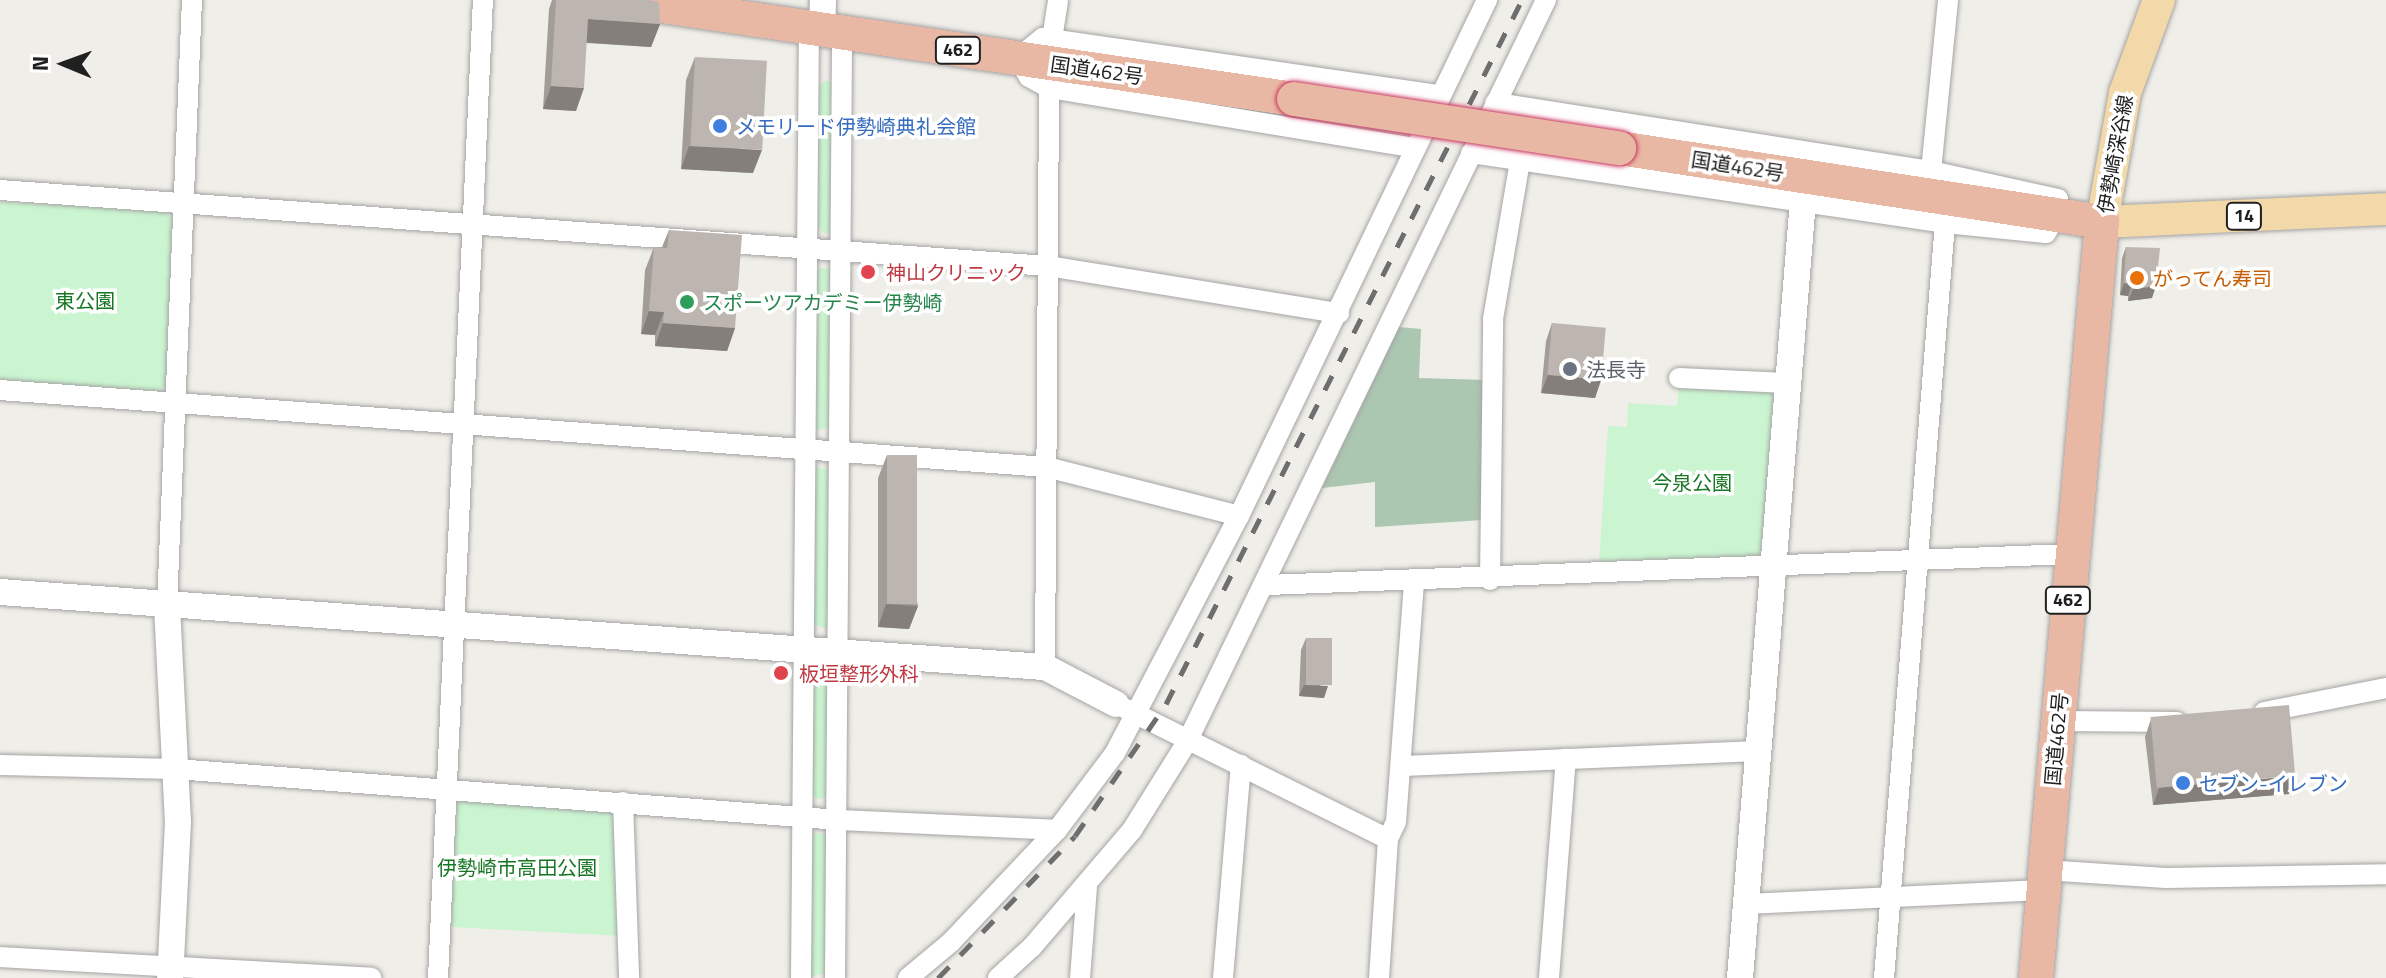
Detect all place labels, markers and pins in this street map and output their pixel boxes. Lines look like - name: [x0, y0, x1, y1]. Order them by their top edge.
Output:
- place label: メモリード伊勢崎典礼会館: [736, 114, 976, 138]
- marker: メモリード伊勢崎典礼会館: [711, 117, 729, 135]
- place label: 神山クリニック: [886, 260, 1026, 284]
- marker: 神山クリニック: [857, 261, 879, 283]
- place label: がってん寿司: [2153, 266, 2273, 290]
- marker: がってん寿司: [2128, 269, 2146, 287]
- place label: スポーツアカデミー伊勢崎: [703, 290, 943, 314]
- marker: スポーツアカデミー伊勢崎: [678, 293, 696, 311]
- place label: 法長寺: [1586, 357, 1646, 381]
- marker: 法長寺: [1561, 360, 1579, 378]
- place label: 板垣整形外科: [799, 661, 919, 685]
- marker: 板垣整形外科: [770, 662, 792, 684]
- place label: セブン-イレブン: [2199, 771, 2348, 795]
- marker: セブン-イレブン: [2174, 774, 2192, 792]

